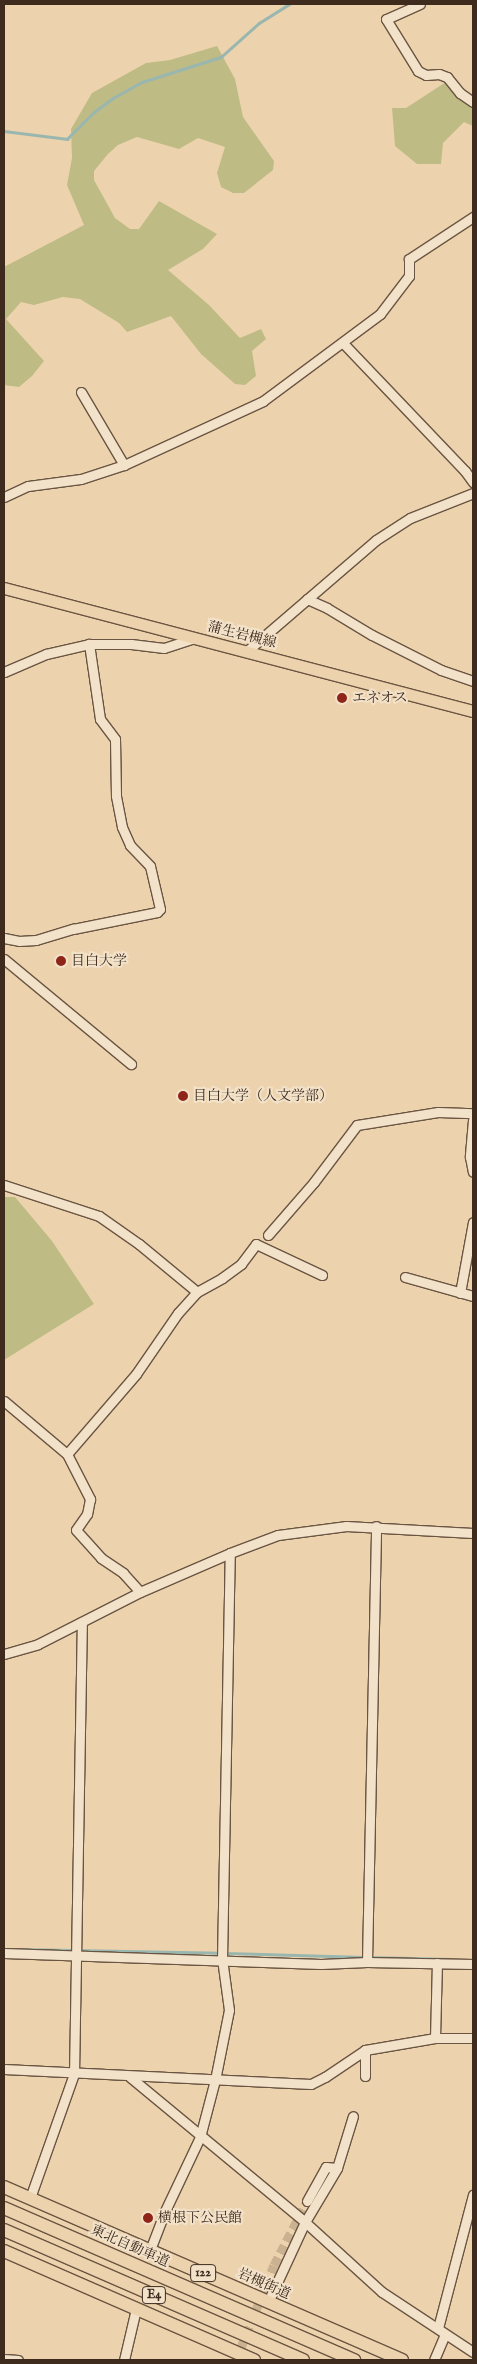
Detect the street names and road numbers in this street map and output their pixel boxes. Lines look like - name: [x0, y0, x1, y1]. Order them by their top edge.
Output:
- street label: 蒲生岩槻線: [206, 618, 278, 652]
- street label: 東北自動車道: [88, 2221, 172, 2271]
- road number: 122: [189, 2264, 217, 2282]
- street label: 岩槻街道: [235, 2265, 293, 2303]
- road number: E4: [142, 2286, 166, 2304]

